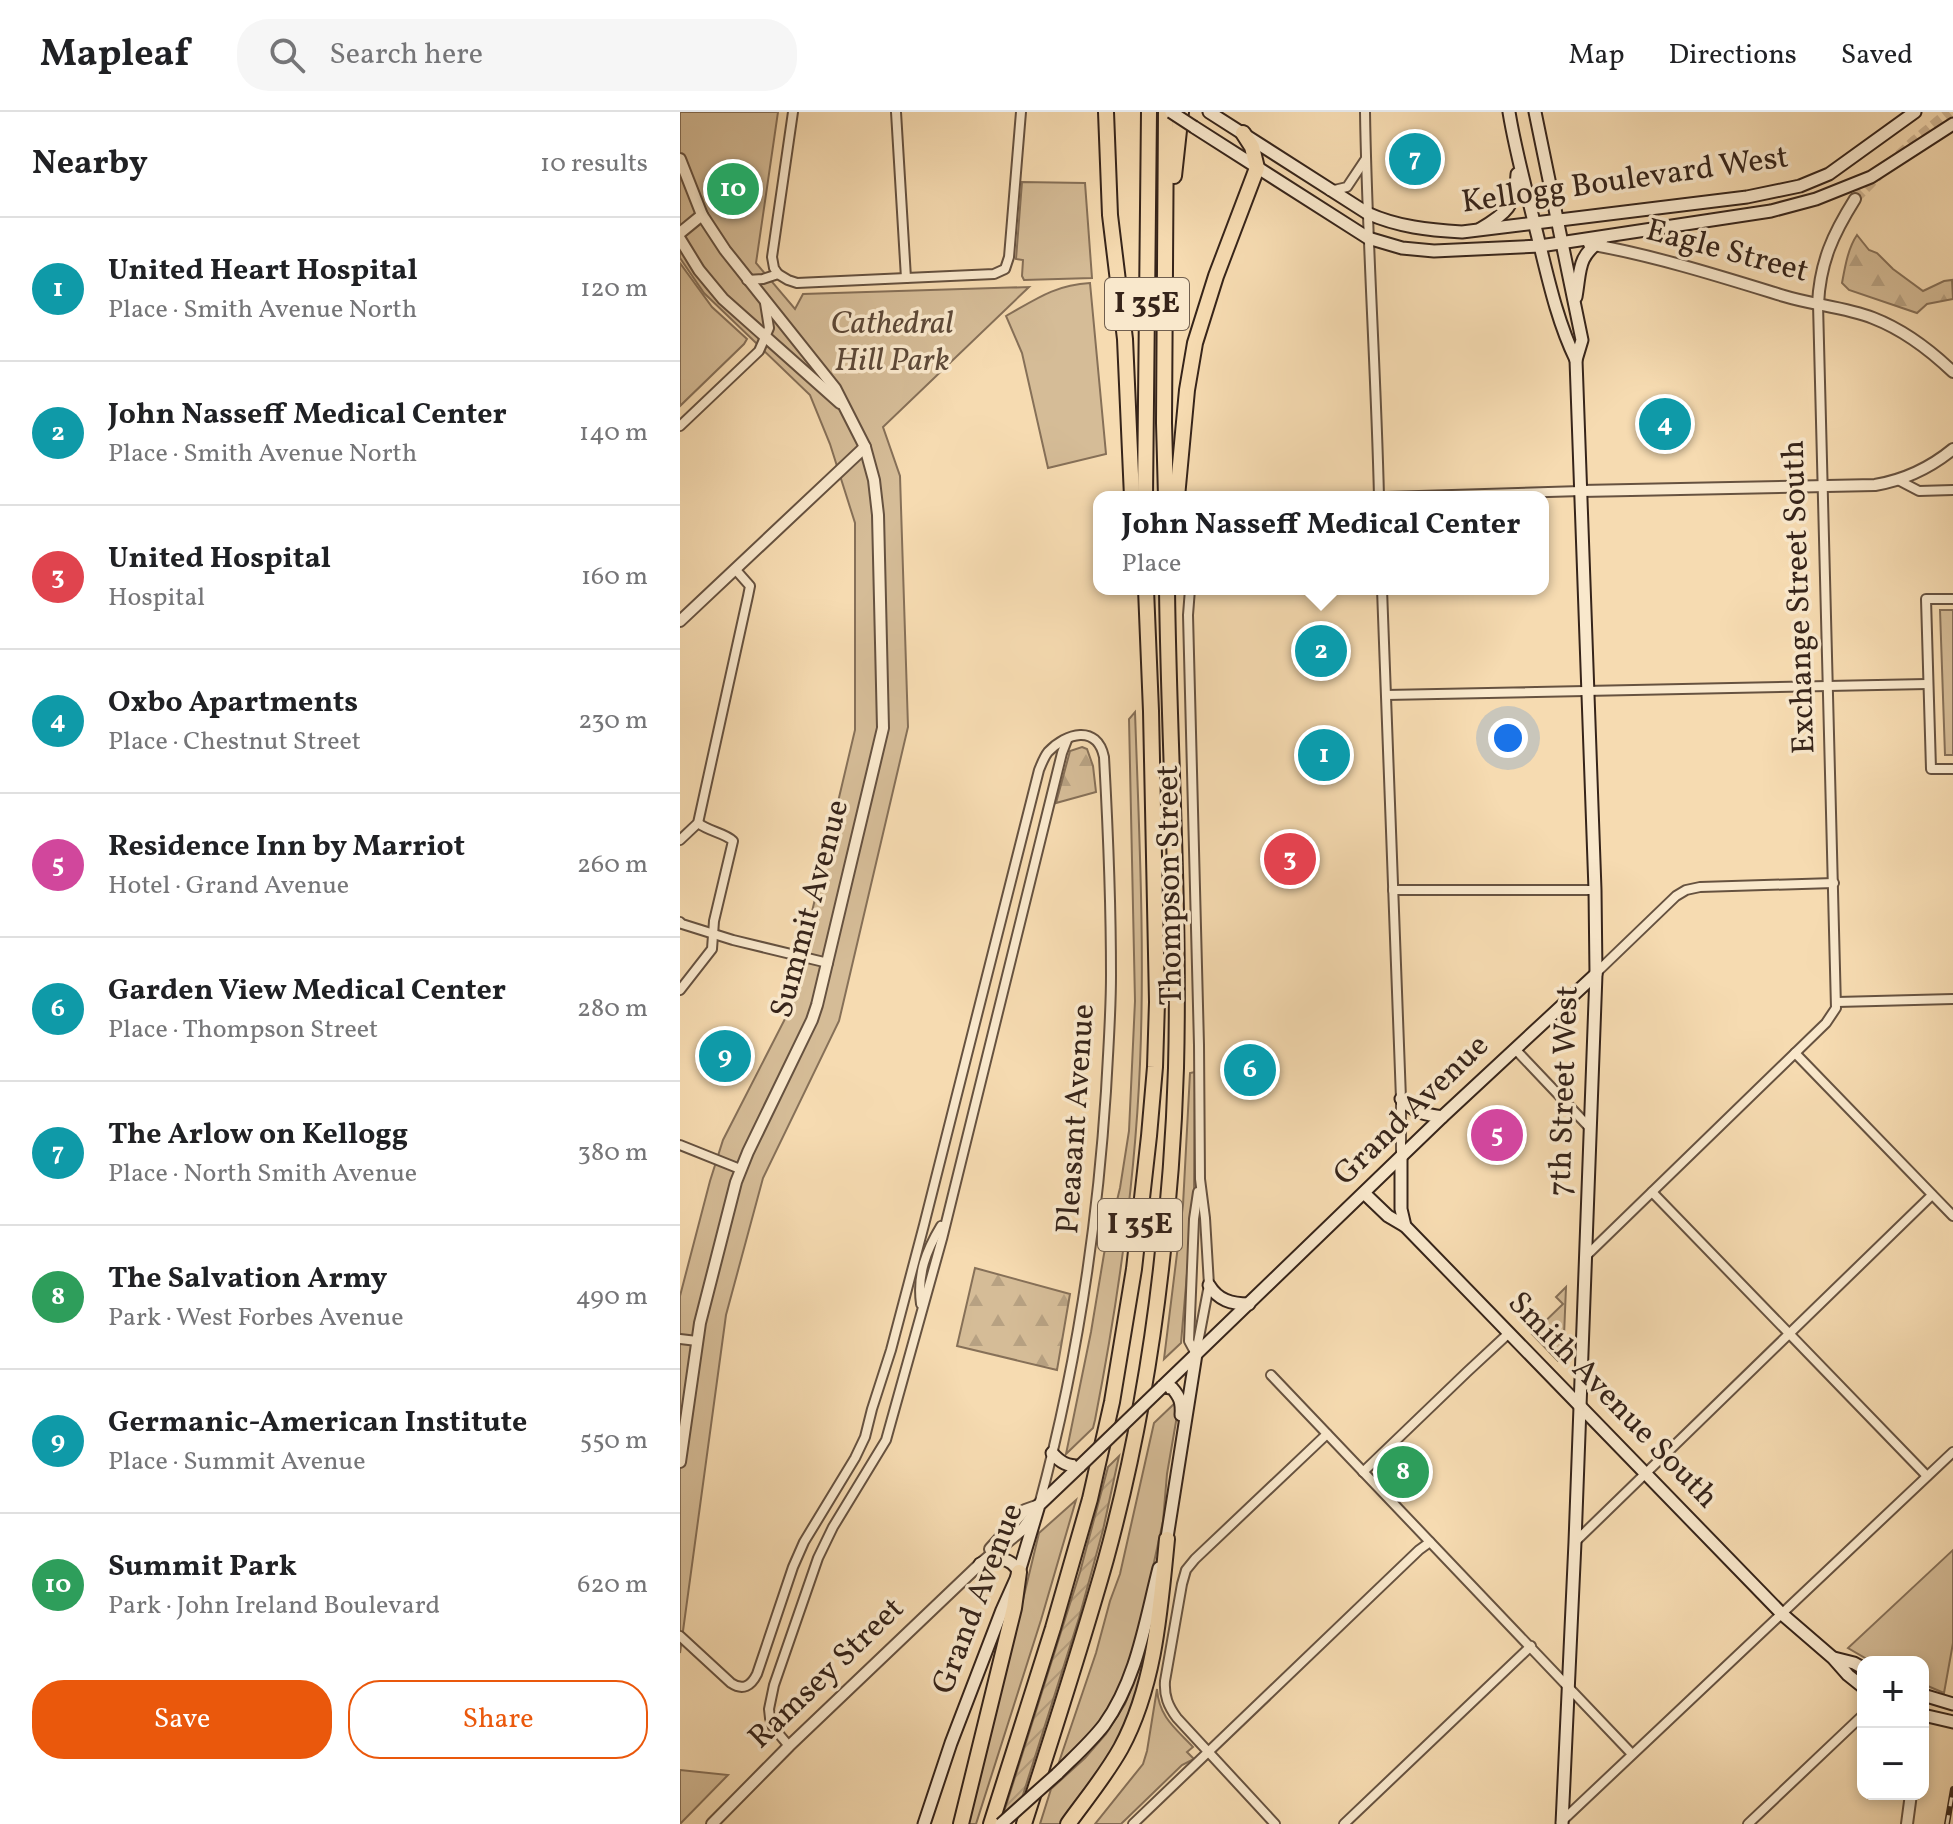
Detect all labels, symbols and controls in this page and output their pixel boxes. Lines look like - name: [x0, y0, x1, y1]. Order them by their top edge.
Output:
- search box: [237, 19, 797, 91]
- text: Mapleaf: [40, 29, 189, 82]
- icon: search: [265, 33, 309, 77]
- text: Search here: [329, 34, 483, 76]
- text: Map: [1569, 36, 1625, 75]
- text: Directions: [1669, 36, 1797, 75]
- text: Saved: [1841, 36, 1913, 75]
- pin: 7: [1389, 129, 1441, 189]
- street label: Kellogg Boulevard West: [1459, 136, 1791, 226]
- text: Nearby: [32, 141, 148, 188]
- text: 10 results: [540, 146, 648, 182]
- pin: 10: [707, 159, 759, 219]
- street label: Eagle Street: [1641, 209, 1813, 295]
- text: United Heart Hospital: [108, 250, 418, 292]
- text: 1: [53, 271, 63, 307]
- text: 120 m: [580, 271, 648, 307]
- road number: I 35E: [1105, 278, 1189, 330]
- text: Place · Smith Avenue North: [108, 292, 417, 328]
- park label: Cathedral Hill Park: [831, 303, 953, 384]
- text: John Nasseff Medical Center: [108, 394, 507, 436]
- pin: 4: [1639, 394, 1691, 454]
- text: 2: [51, 415, 65, 451]
- text: 140 m: [579, 415, 648, 451]
- text: Place · Smith Avenue North: [108, 436, 417, 472]
- street label: Exchange Street South: [1773, 439, 1827, 755]
- popup: [1093, 491, 1549, 595]
- text: John Nasseff Medical Center: [1122, 504, 1520, 546]
- text: United Hospital: [108, 538, 331, 580]
- text: Place: [1122, 546, 1181, 582]
- text: 3: [51, 559, 65, 595]
- text: 160 m: [581, 559, 648, 595]
- text: Hospital: [108, 580, 205, 616]
- pin: 2: [1295, 621, 1347, 681]
- text: Oxbo Apartments: [108, 682, 358, 724]
- text: 4: [50, 703, 66, 739]
- text: 230 m: [578, 703, 648, 739]
- your location: [1488, 718, 1528, 758]
- text: Place · Chestnut Street: [108, 724, 361, 760]
- pin: 1: [1298, 725, 1350, 785]
- street label: Thompson Street: [1147, 764, 1195, 1006]
- street label: Summit Avenue: [761, 795, 861, 1023]
- text: Residence Inn by Marriot: [108, 826, 465, 868]
- pin: 3: [1264, 829, 1316, 889]
- text: 5: [52, 847, 64, 883]
- text: 260 m: [577, 847, 648, 883]
- text: Hotel · Grand Avenue: [108, 868, 349, 904]
- text: Garden View Medical Center: [108, 970, 506, 1012]
- street label: 7th Street West: [1539, 985, 1591, 1197]
- text: 6: [51, 991, 65, 1027]
- text: 280 m: [577, 991, 648, 1027]
- street label: Pleasant Avenue: [1047, 1003, 1107, 1235]
- text: Place · Thompson Street: [108, 1012, 378, 1048]
- street label: Grand Avenue: [1324, 1025, 1500, 1197]
- pin: 9: [699, 1026, 751, 1086]
- pin: 6: [1224, 1040, 1276, 1100]
- pin: 5: [1471, 1105, 1523, 1165]
- text: The Arlow on Kellogg: [108, 1114, 408, 1156]
- text: 7: [52, 1135, 64, 1171]
- text: 380 m: [578, 1135, 648, 1171]
- text: Place · North Smith Avenue: [108, 1156, 417, 1192]
- road number: I 35E: [1098, 1199, 1182, 1251]
- text: The Salvation Army: [108, 1258, 387, 1300]
- text: 8: [51, 1279, 65, 1315]
- text: 490 m: [575, 1279, 648, 1315]
- street label: Smith Avenue South: [1497, 1283, 1727, 1519]
- text: Park · West Forbes Avenue: [108, 1300, 404, 1336]
- text: Germanic-American Institute: [108, 1402, 527, 1444]
- text: 9: [51, 1423, 65, 1459]
- text: 550 m: [580, 1423, 648, 1459]
- pin: 8: [1377, 1442, 1429, 1502]
- text: Place · Summit Avenue: [108, 1444, 366, 1480]
- street label: Grand Avenue: [922, 1497, 1036, 1701]
- text: Summit Park: [108, 1546, 297, 1588]
- text: 10: [45, 1567, 71, 1603]
- text: 620 m: [577, 1567, 648, 1603]
- text: Park · John Ireland Boulevard: [108, 1588, 440, 1624]
- street label: Ramsey Street: [739, 1588, 915, 1760]
- map controls: [1857, 1656, 1929, 1800]
- button: +: [1857, 1656, 1929, 1728]
- button: Save: [32, 1680, 332, 1759]
- button: Share: [348, 1680, 648, 1759]
- button: −: [1857, 1728, 1929, 1800]

